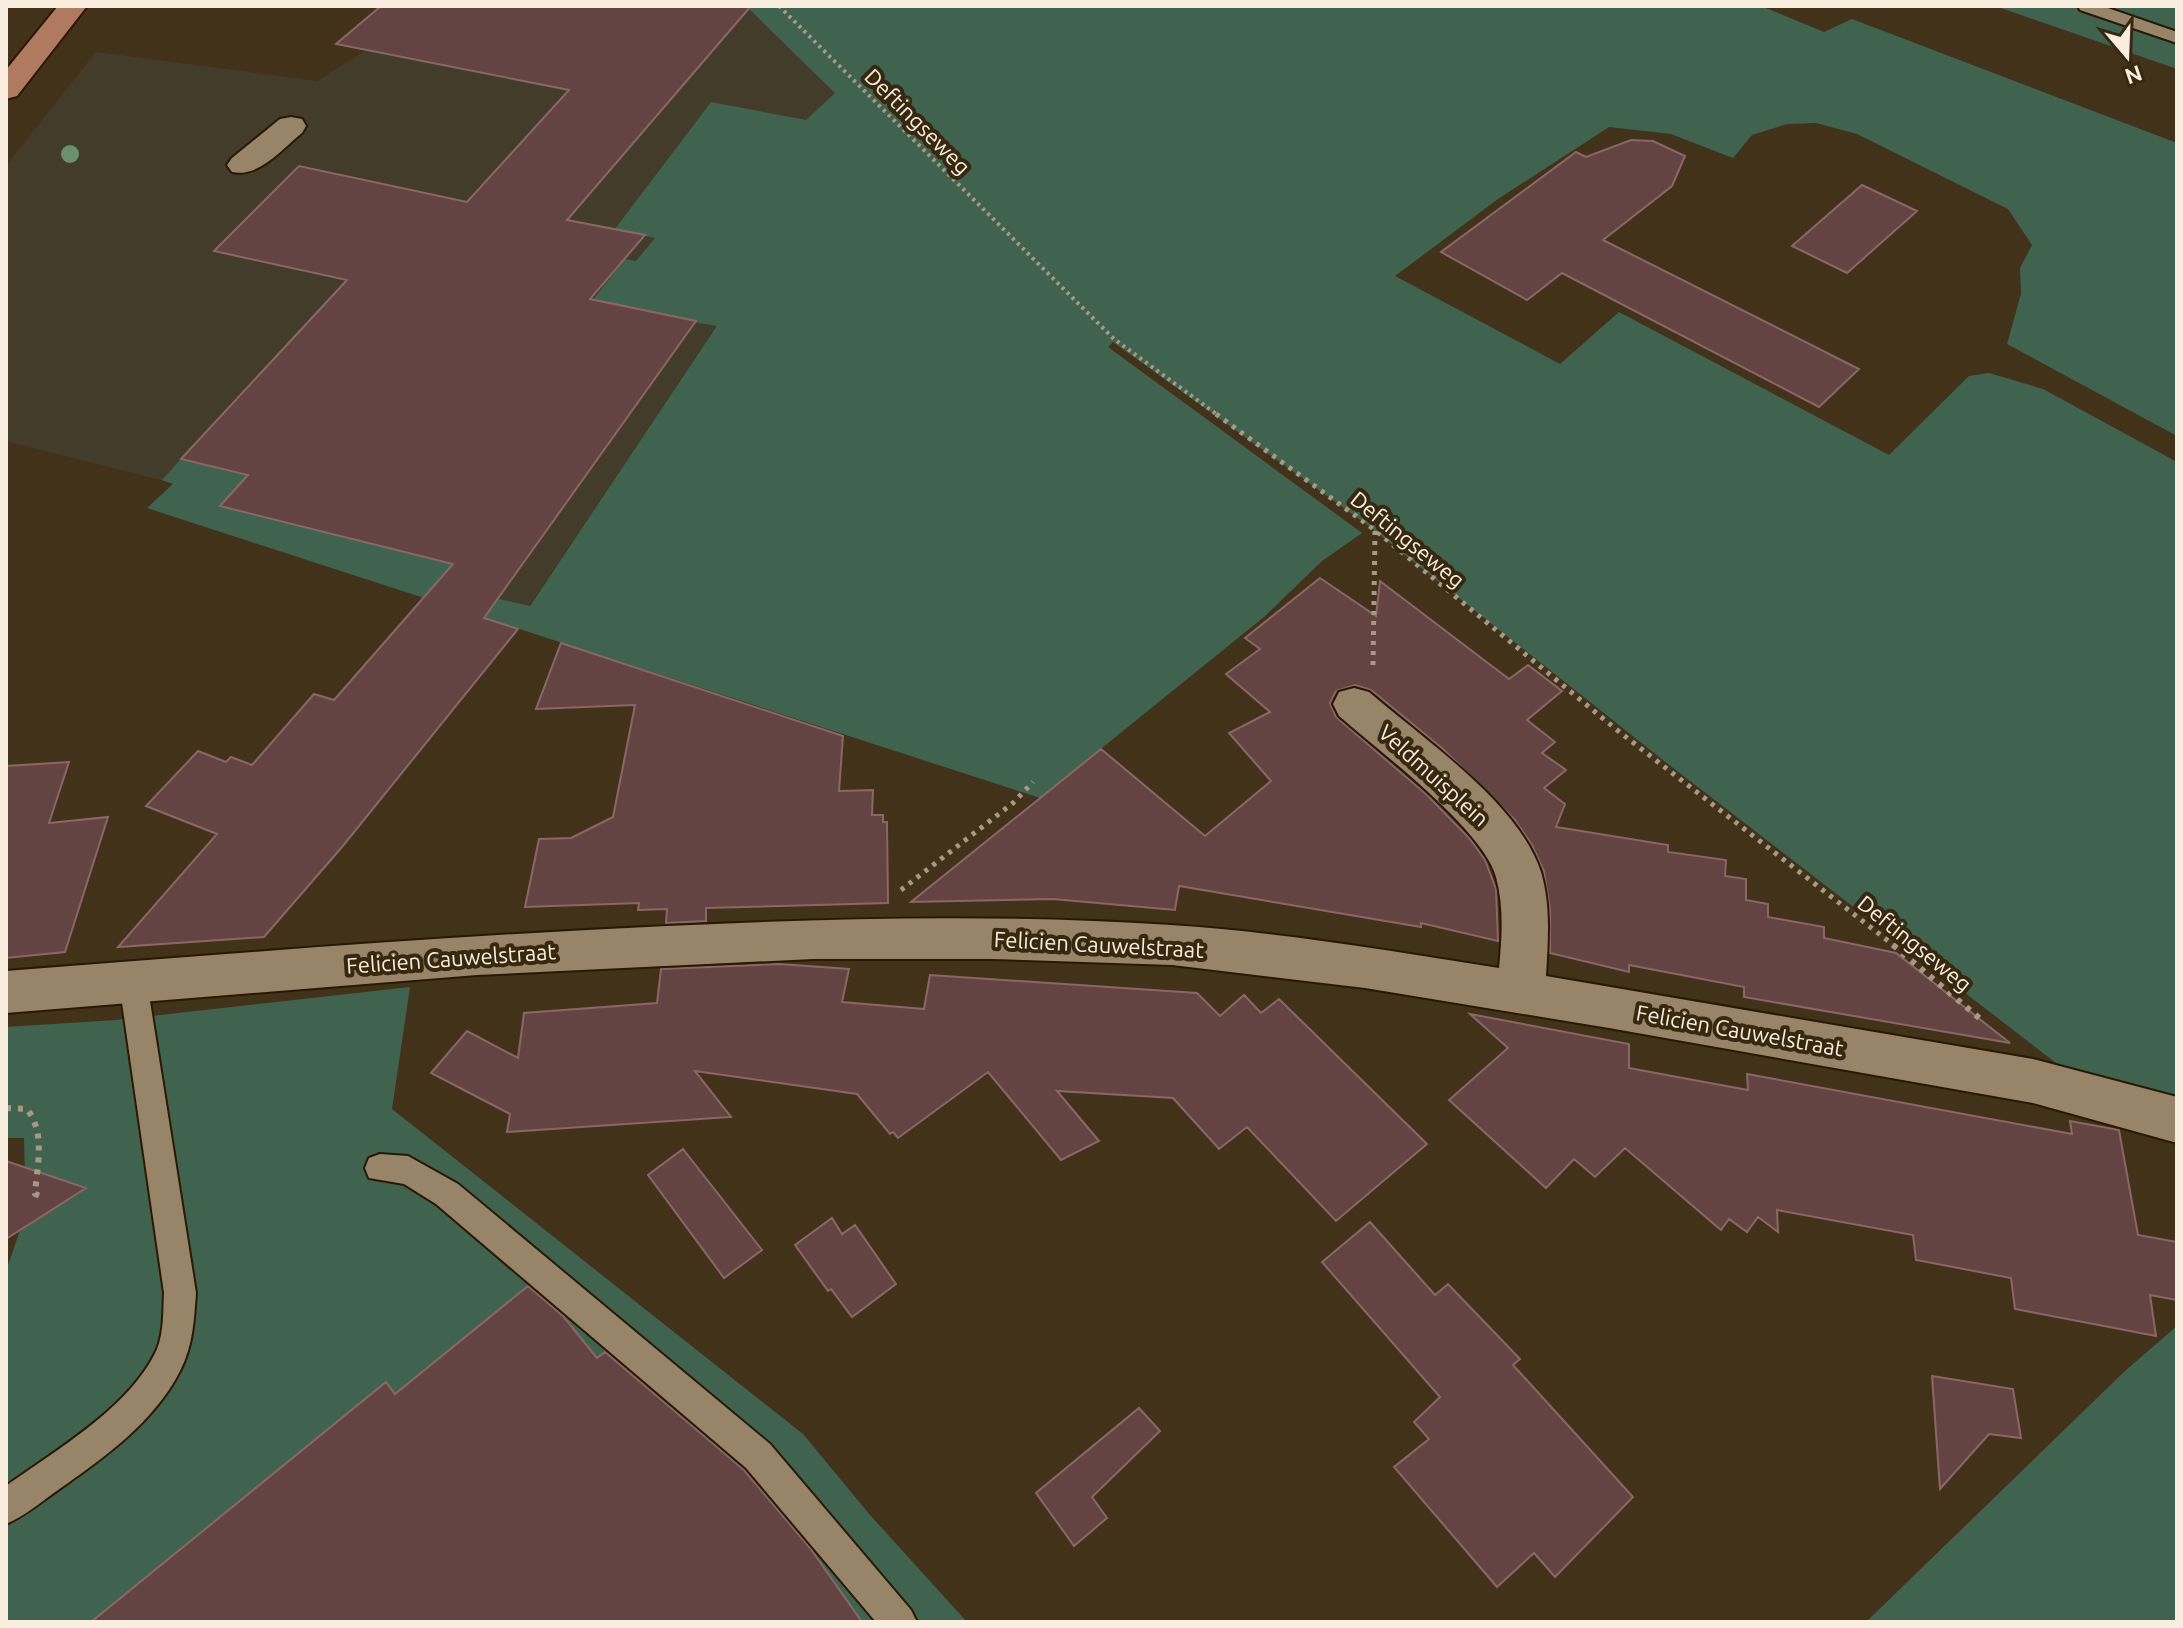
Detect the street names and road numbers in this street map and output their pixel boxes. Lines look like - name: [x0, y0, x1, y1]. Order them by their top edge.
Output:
- street label: Deftingseweg: [860, 63, 976, 179]
- street label: Deftingseweg: [1346, 486, 1470, 592]
- street label: Veldmuisplein: [1374, 719, 1494, 831]
- street label: Deftingseweg: [1853, 890, 1977, 996]
- street label: Felicien Cauwelstraat: [993, 926, 1205, 962]
- street label: Felicien Cauwelstraat: [345, 938, 557, 978]
- street label: Felicien Cauwelstraat: [1634, 999, 1846, 1061]

